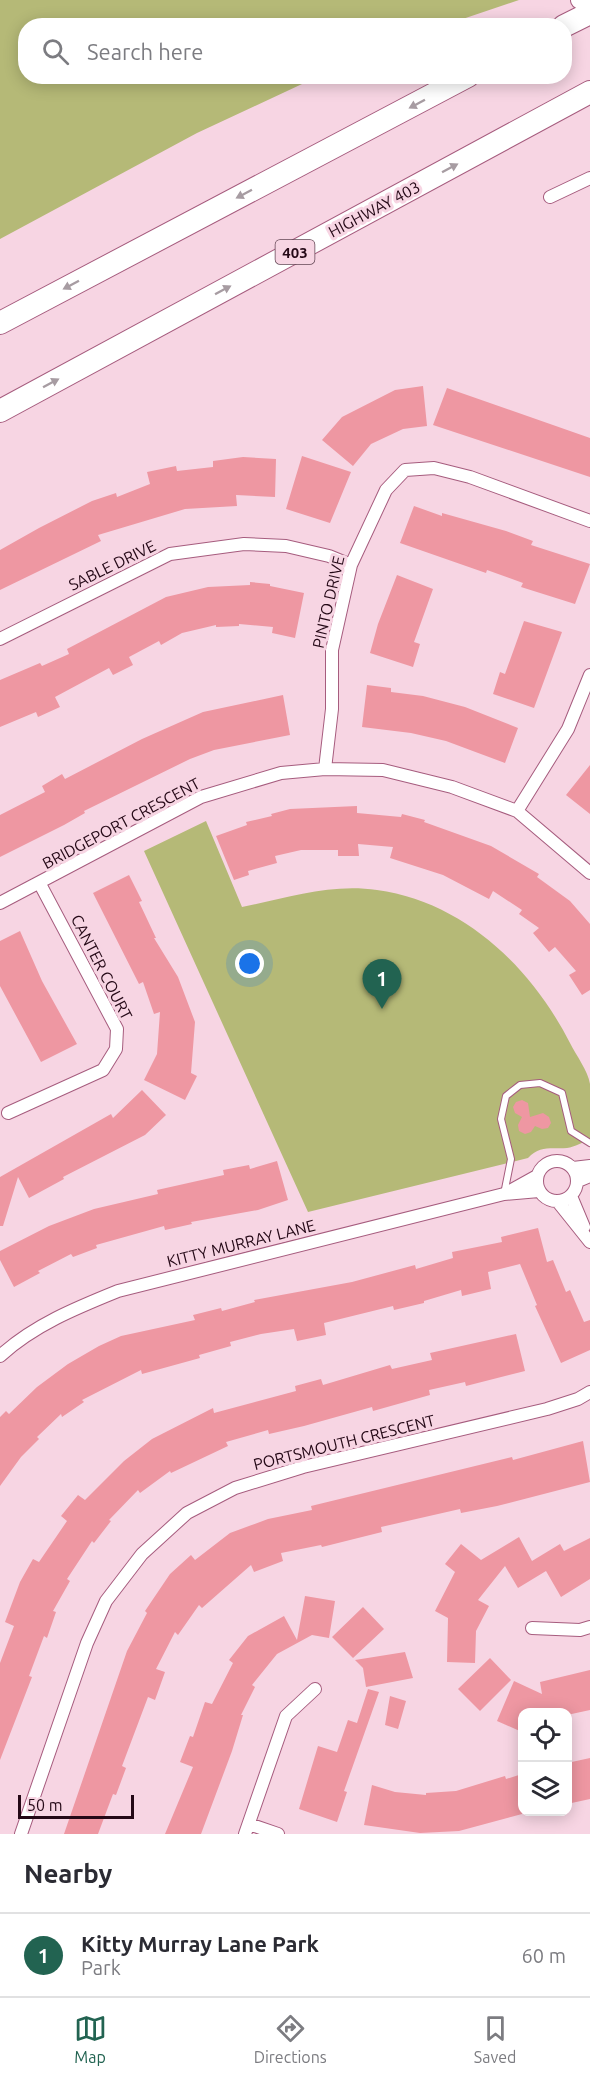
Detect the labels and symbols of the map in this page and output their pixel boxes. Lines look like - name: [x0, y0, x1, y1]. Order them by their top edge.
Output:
- one-way arrow: [408, 99, 425, 109]
- one-way arrow: [442, 163, 459, 173]
- street label: HIGHWAY 403: [325, 177, 423, 241]
- one-way arrow: [235, 189, 253, 199]
- road number: 403: [276, 240, 314, 264]
- one-way arrow: [63, 280, 80, 290]
- one-way arrow: [215, 285, 232, 295]
- one-way arrow: [43, 378, 60, 388]
- street label: SABLE DRIVE: [66, 536, 158, 594]
- street label: PINTO DRIVE: [309, 554, 347, 650]
- street label: BRIDGEPORT CRESCENT: [39, 774, 203, 872]
- street label: CANTER COURT: [68, 912, 136, 1023]
- your location: [235, 949, 264, 978]
- pin: 1: [362, 960, 401, 1009]
- street label: KITTY MURRAY LANE: [165, 1216, 317, 1270]
- street label: PORTSMOUTH CRESCENT: [251, 1411, 437, 1473]
- scale bar: [18, 1792, 134, 1820]

